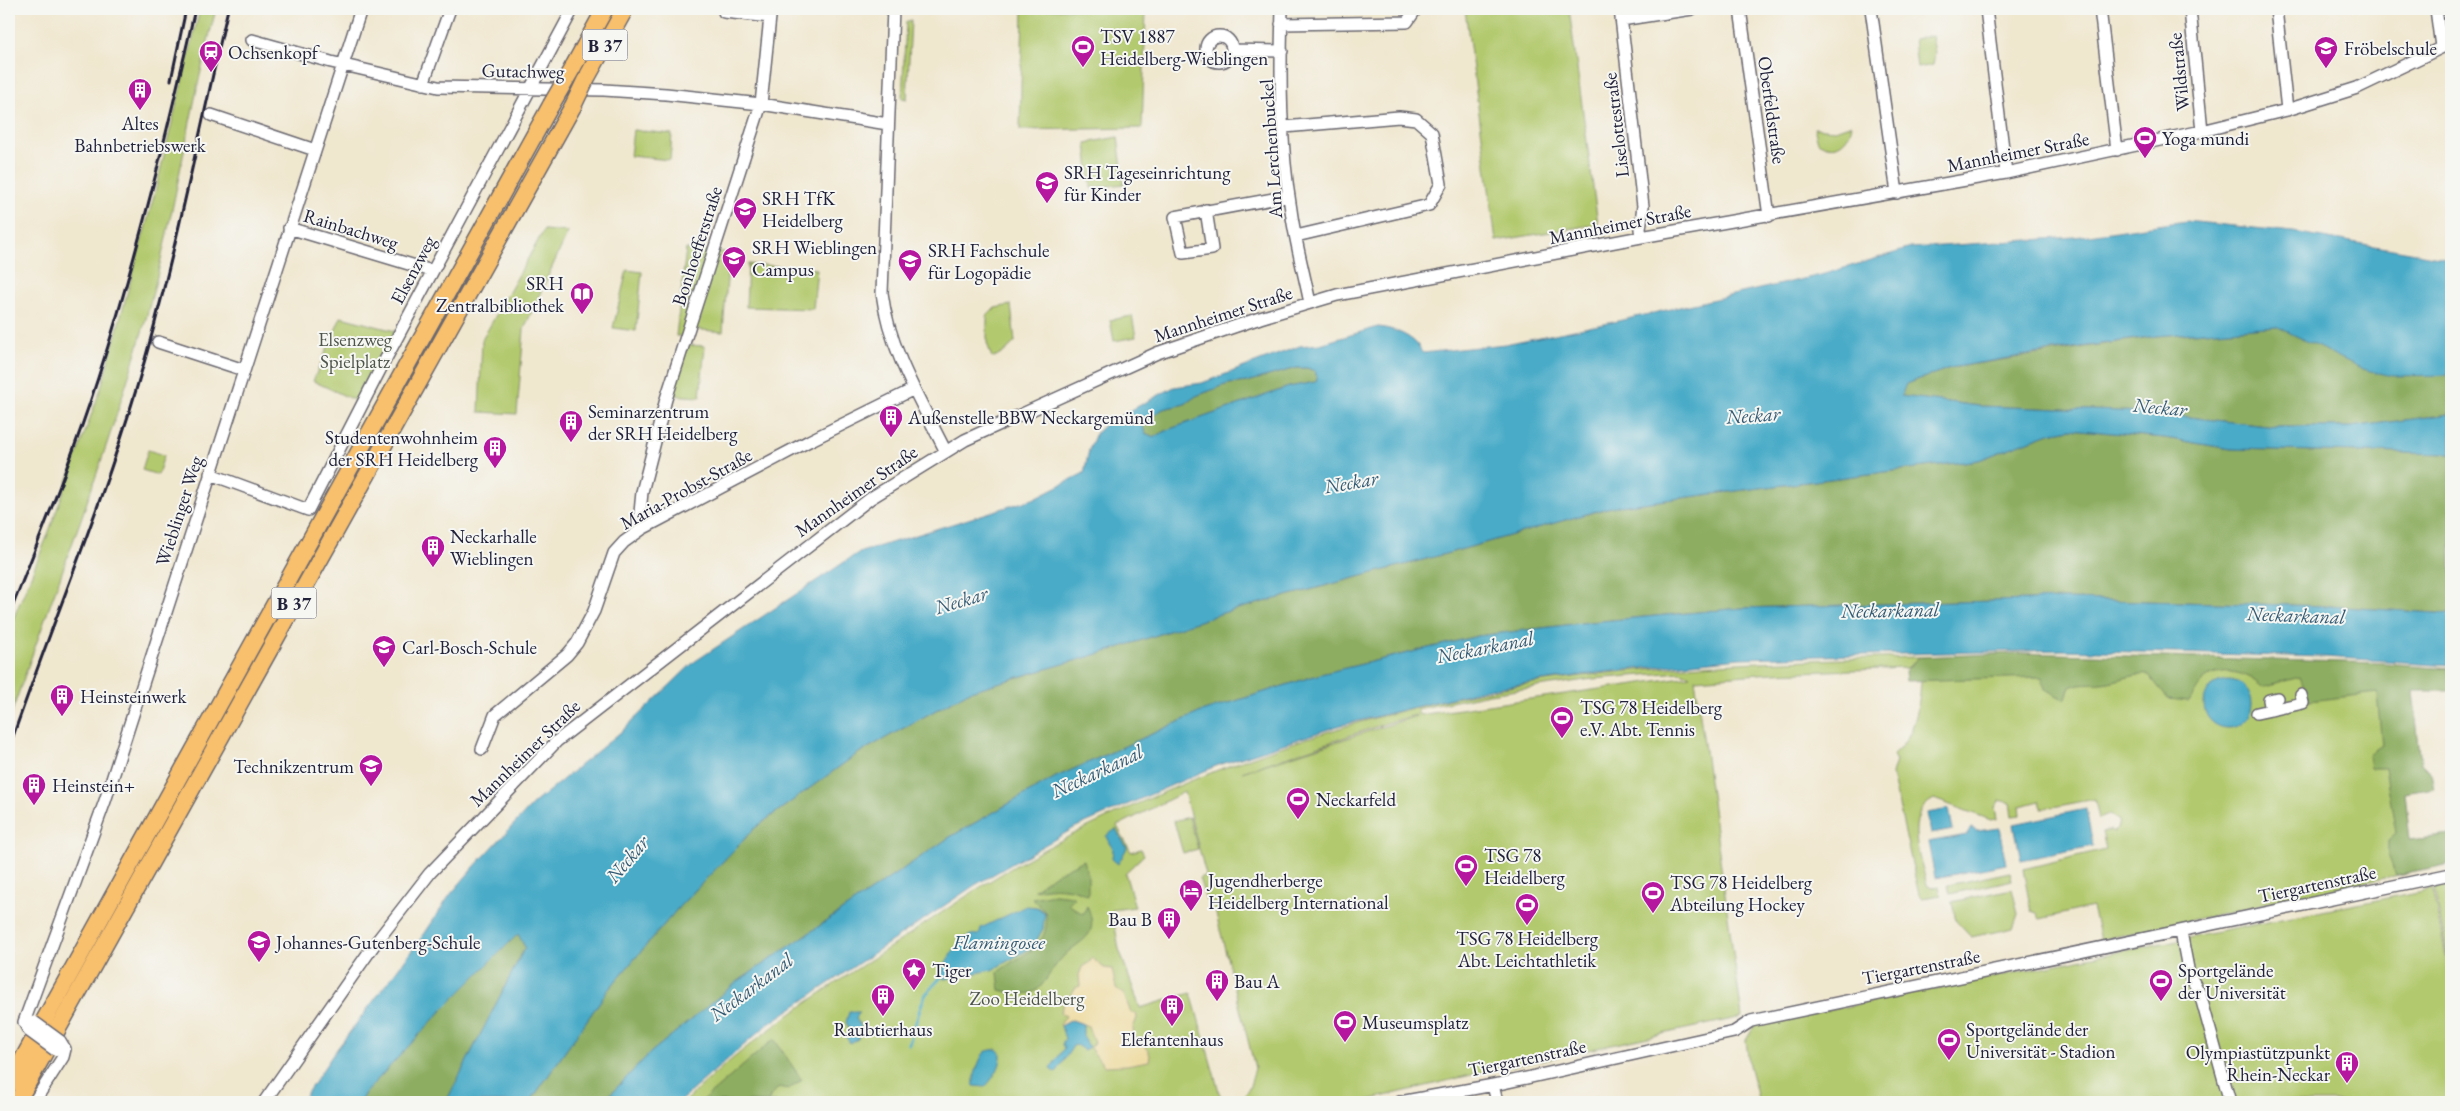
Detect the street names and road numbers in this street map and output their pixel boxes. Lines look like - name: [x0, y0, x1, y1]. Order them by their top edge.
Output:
- road number: B 37: [582, 30, 628, 60]
- street label: Wildstraße: [2162, 31, 2196, 113]
- street label: Oberfeldstraße: [1752, 55, 1792, 165]
- street label: Gutachweg: [481, 58, 565, 84]
- street label: Liselottestraße: [1597, 71, 1635, 179]
- street label: Am Lerchenbuckel: [1254, 78, 1288, 221]
- street label: Mannheimer Straße: [1945, 126, 2091, 178]
- street label: Bonhoefferstraße: [666, 183, 728, 309]
- street label: Mannheimer Straße: [1547, 198, 1693, 250]
- street label: Rainbachweg: [300, 203, 402, 256]
- street label: Elsenzweg: [385, 231, 442, 309]
- street label: Mannheimer Straße: [1151, 280, 1295, 348]
- street label: Mannheimer Straße: [790, 439, 922, 543]
- street label: Maria-Probst-Straße: [616, 442, 756, 536]
- street label: Wieblinger Weg: [149, 452, 209, 569]
- road number: B 37: [272, 588, 316, 618]
- street label: Mannheimer Straße: [464, 694, 586, 812]
- street label: Tiergartenstraße: [2256, 859, 2378, 909]
- street label: Tiergartenstraße: [1860, 943, 1982, 991]
- street label: Tiergartenstraße: [1466, 1033, 1588, 1083]

